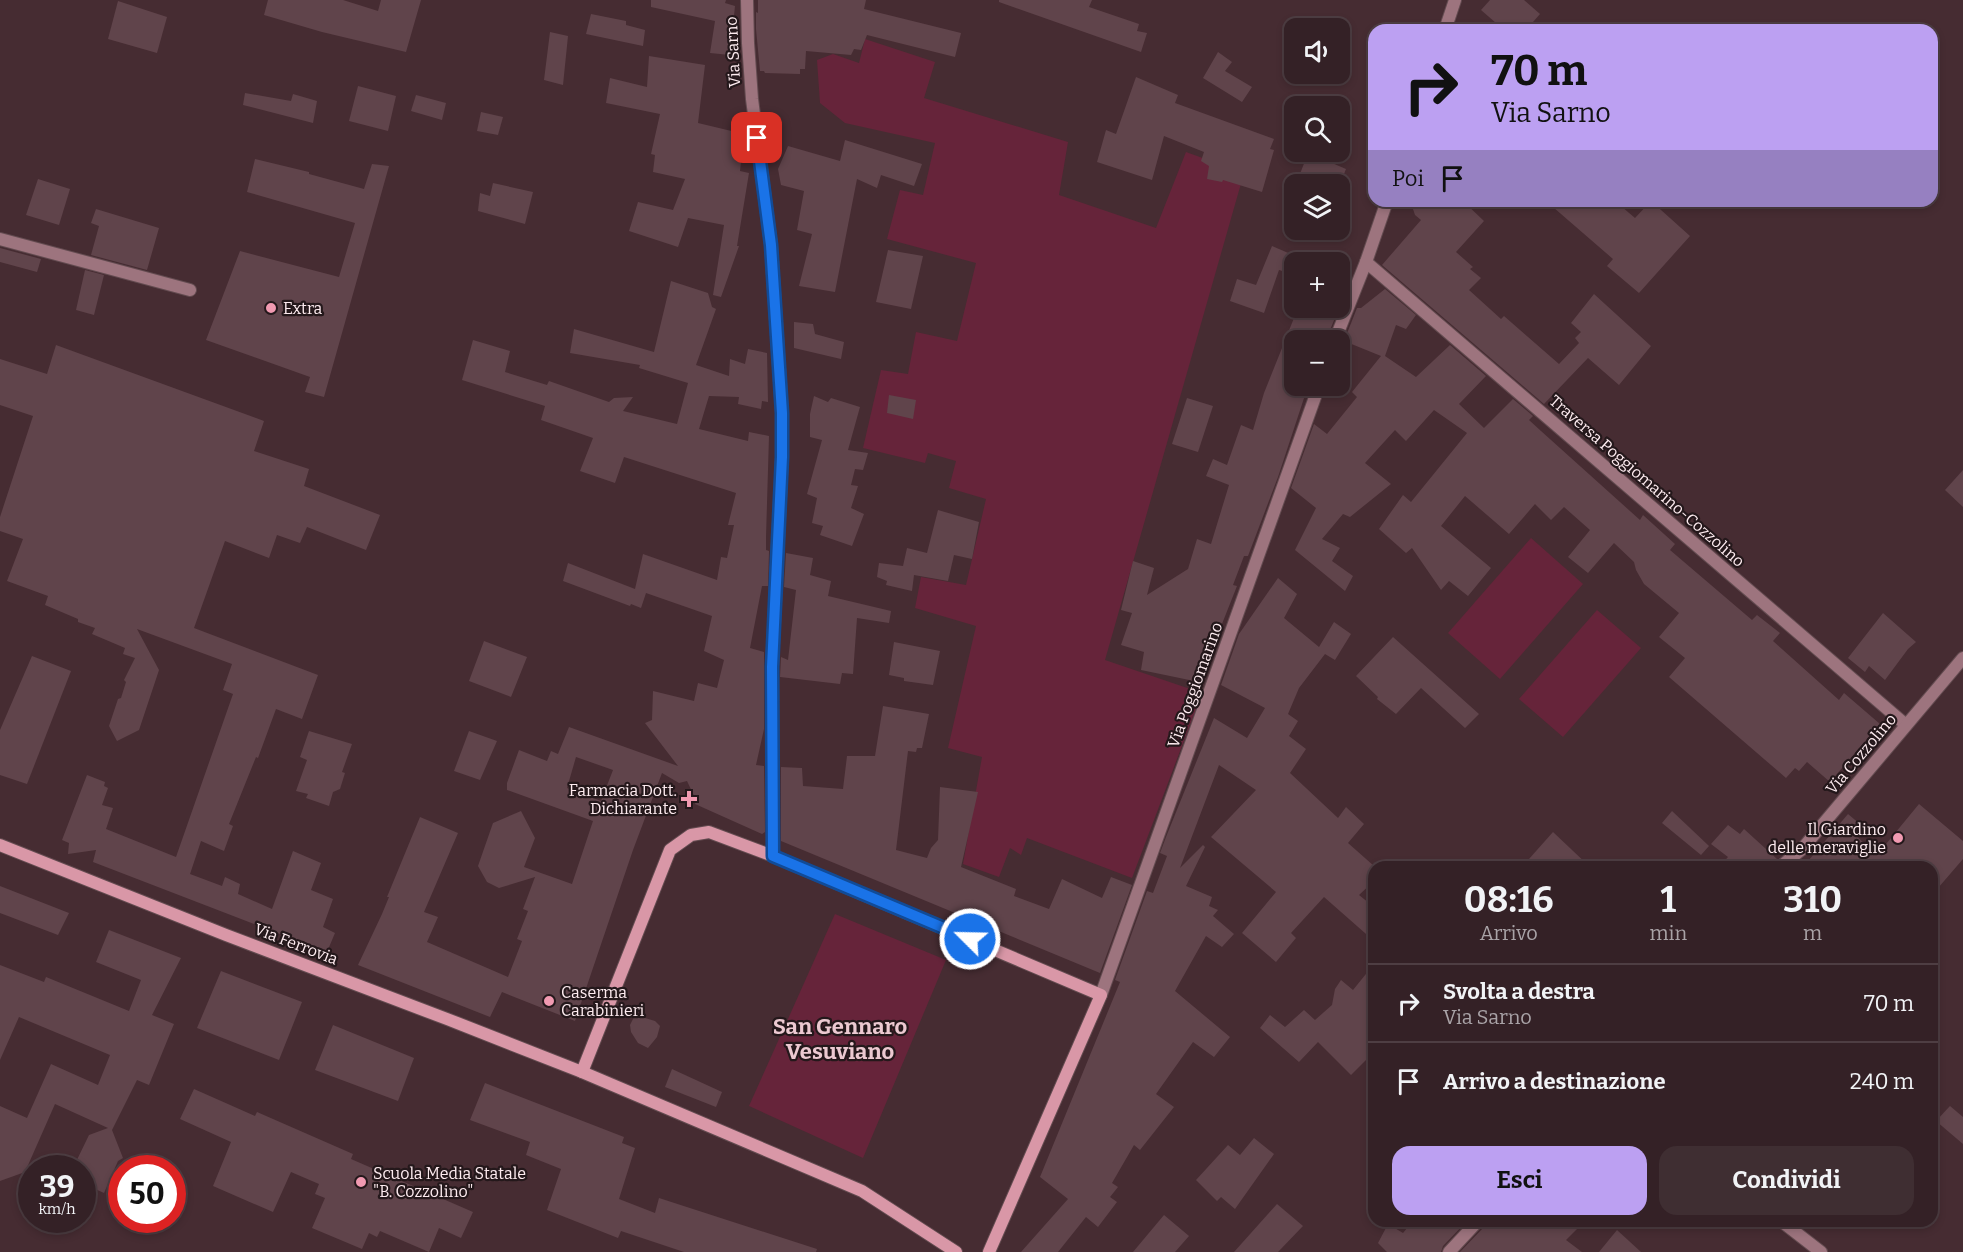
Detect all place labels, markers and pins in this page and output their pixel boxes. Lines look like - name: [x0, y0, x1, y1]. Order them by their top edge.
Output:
- pin: [731, 112, 782, 163]
- place label: Extra: [283, 299, 322, 318]
- marker: Extra: [264, 301, 278, 315]
- place label: Farmacia Dott. Dichiarante: [569, 781, 677, 818]
- marker: Farmacia Dott. Dichiarante: [682, 792, 696, 806]
- place label: Il Giardino delle meraviglie: [1768, 820, 1886, 857]
- marker: Il Giardino delle meraviglie: [1891, 831, 1905, 845]
- place label: Caserma Carabinieri: [561, 983, 645, 1020]
- marker: Caserma Carabinieri: [542, 994, 556, 1008]
- place label: Scuola Media Statale "B. Cozzolino": [373, 1164, 526, 1201]
- marker: Scuola Media Statale "B. Cozzolino": [354, 1175, 368, 1189]

